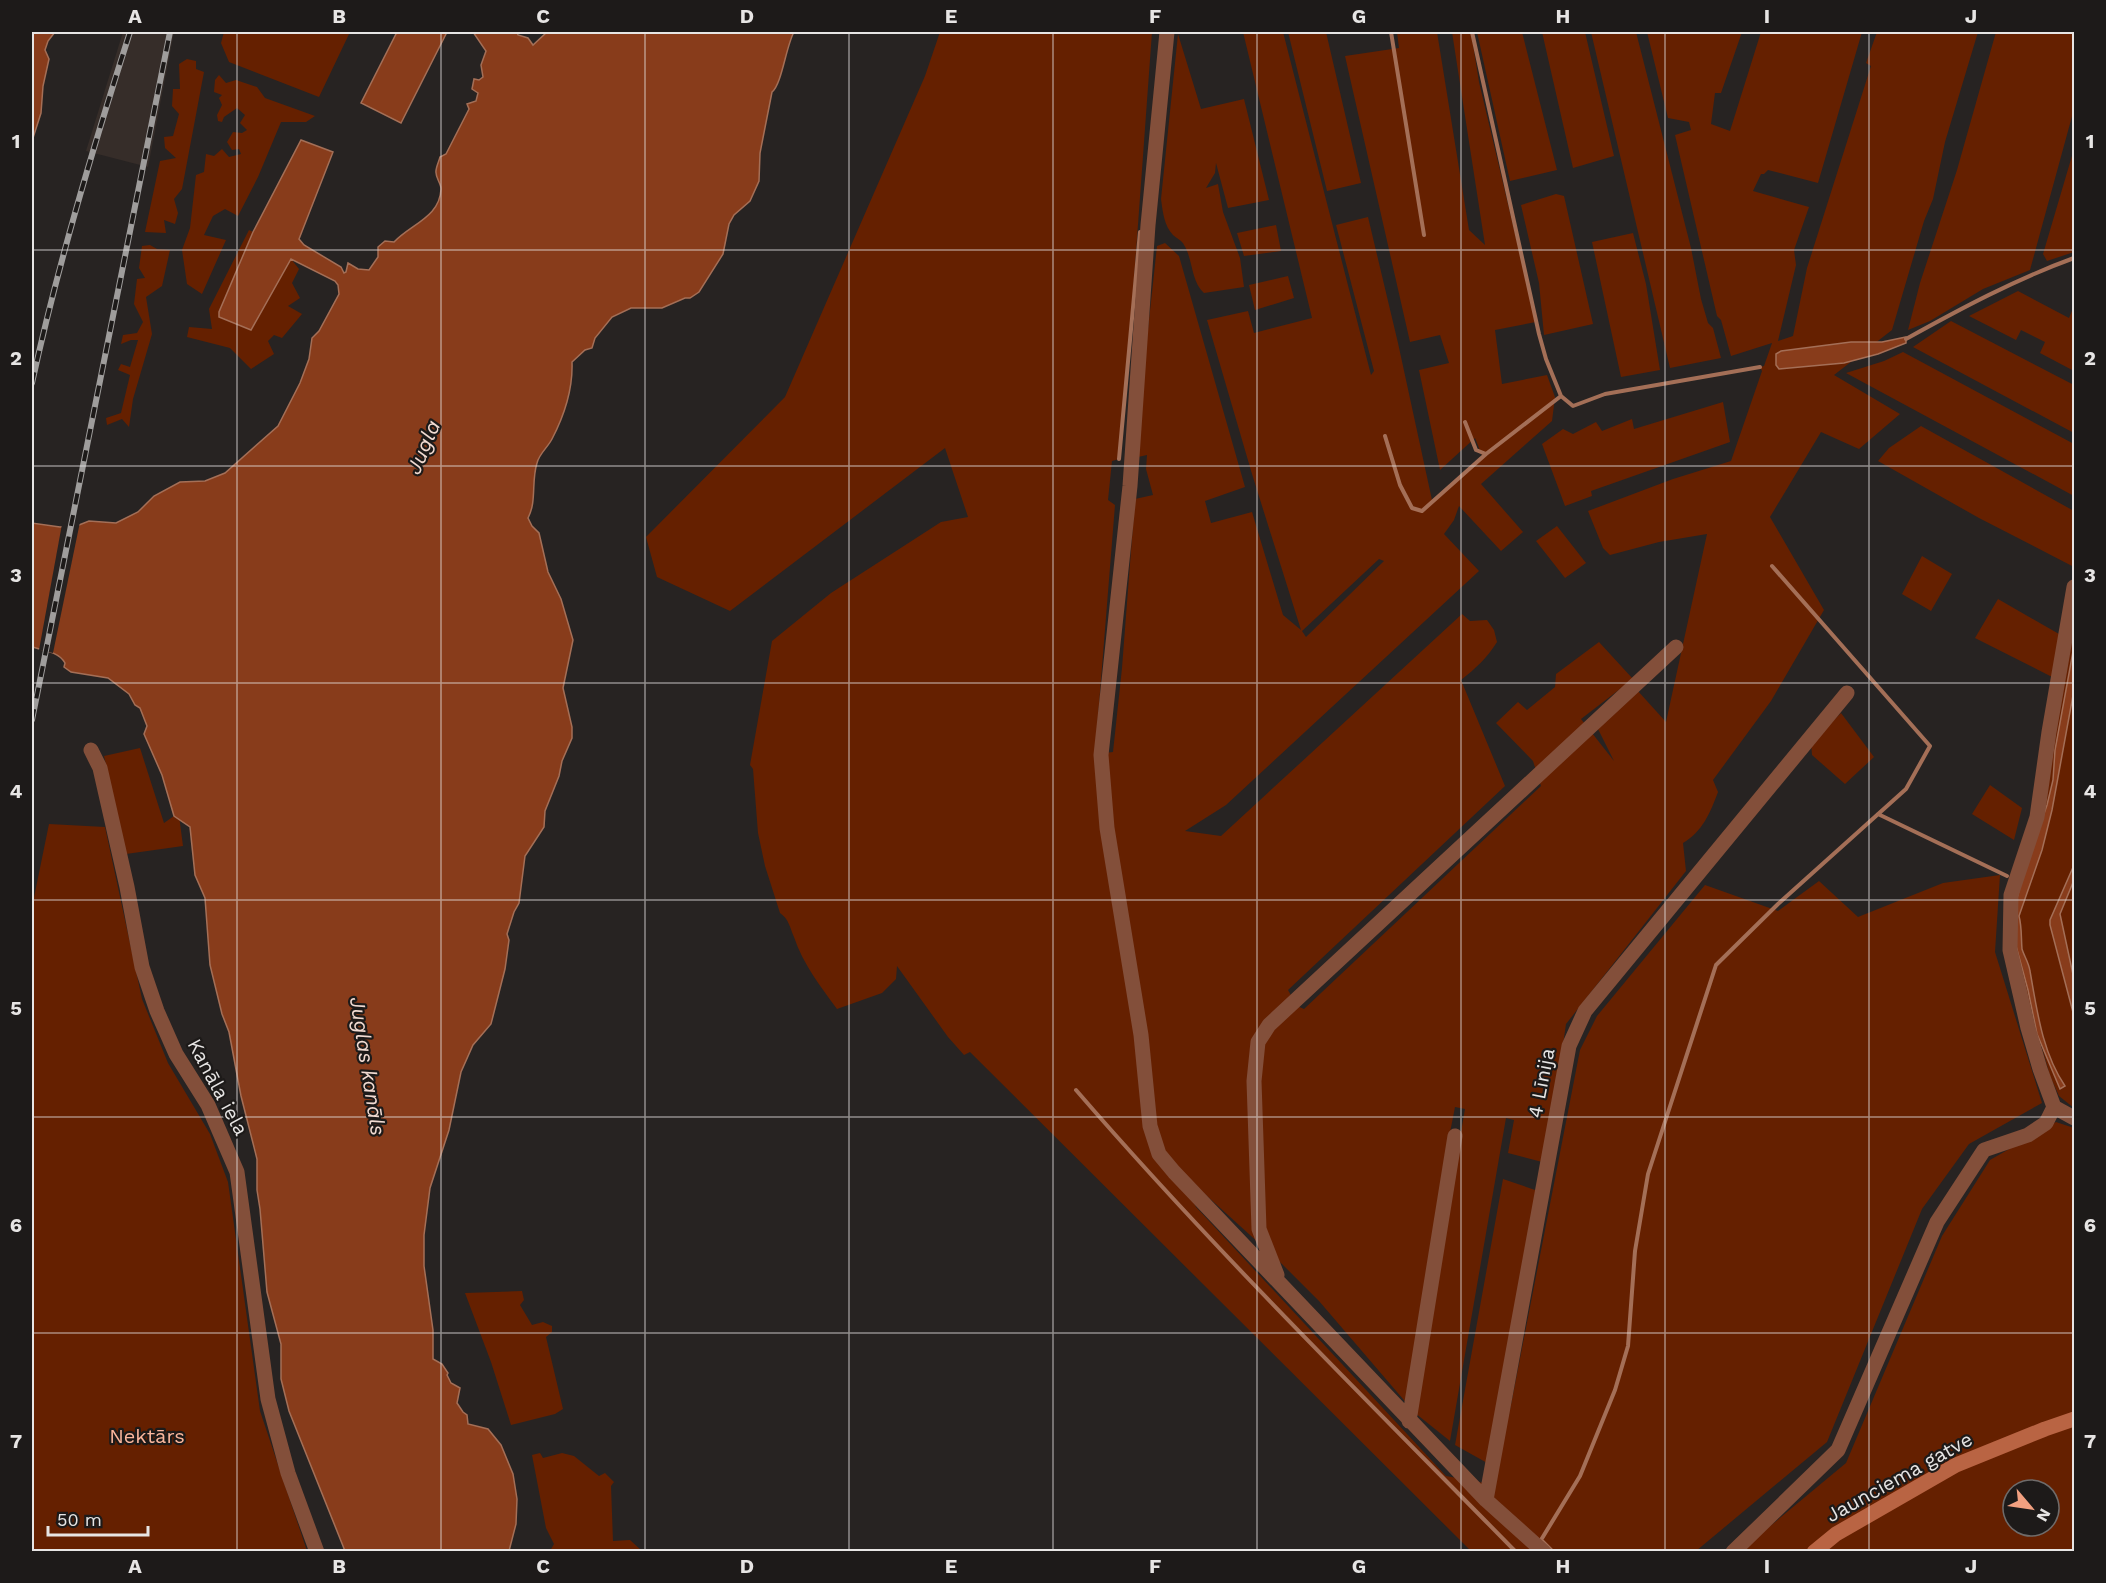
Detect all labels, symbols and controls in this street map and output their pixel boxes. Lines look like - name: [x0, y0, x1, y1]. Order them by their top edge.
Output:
- text: A: [128, 4, 142, 28]
- text: B: [332, 4, 346, 28]
- text: C: [536, 4, 550, 28]
- text: D: [740, 4, 754, 28]
- text: E: [945, 4, 957, 28]
- text: F: [1149, 4, 1161, 28]
- text: G: [1352, 4, 1366, 28]
- text: H: [1556, 4, 1570, 28]
- text: I: [1764, 4, 1770, 28]
- text: J: [1965, 4, 1977, 28]
- text: 1: [12, 129, 20, 153]
- text: 1: [2086, 129, 2094, 153]
- text: 2: [10, 346, 22, 370]
- text: 2: [2084, 346, 2096, 370]
- water label: Jugla: [401, 416, 445, 478]
- text: 3: [10, 563, 22, 587]
- text: 3: [2084, 563, 2096, 587]
- text: 4: [10, 779, 23, 803]
- text: 4: [2084, 779, 2097, 803]
- water label: Juglas kanāls: [345, 995, 391, 1137]
- text: 5: [10, 996, 22, 1020]
- text: 5: [2084, 996, 2096, 1020]
- street label: Kanāla iela: [183, 1035, 253, 1139]
- street label: 4 Līnija: [1522, 1046, 1560, 1120]
- text: 6: [10, 1213, 22, 1237]
- text: 6: [2084, 1213, 2096, 1237]
- park label: Nektārs: [109, 1424, 185, 1448]
- street label: Jaunciema gatve: [1822, 1427, 1976, 1527]
- text: 7: [10, 1429, 22, 1453]
- text: 7: [2084, 1429, 2096, 1453]
- north arrow: [2001, 1478, 2061, 1538]
- scale bar: [48, 1499, 148, 1537]
- text: N: [2032, 1505, 2055, 1525]
- text: 50 m: [57, 1509, 102, 1530]
- text: A: [128, 1554, 142, 1578]
- text: B: [332, 1554, 346, 1578]
- text: C: [536, 1554, 550, 1578]
- text: D: [740, 1554, 754, 1578]
- text: E: [945, 1554, 957, 1578]
- text: F: [1149, 1554, 1161, 1578]
- text: G: [1352, 1554, 1366, 1578]
- text: H: [1556, 1554, 1570, 1578]
- text: I: [1764, 1554, 1770, 1578]
- text: J: [1965, 1554, 1977, 1578]

